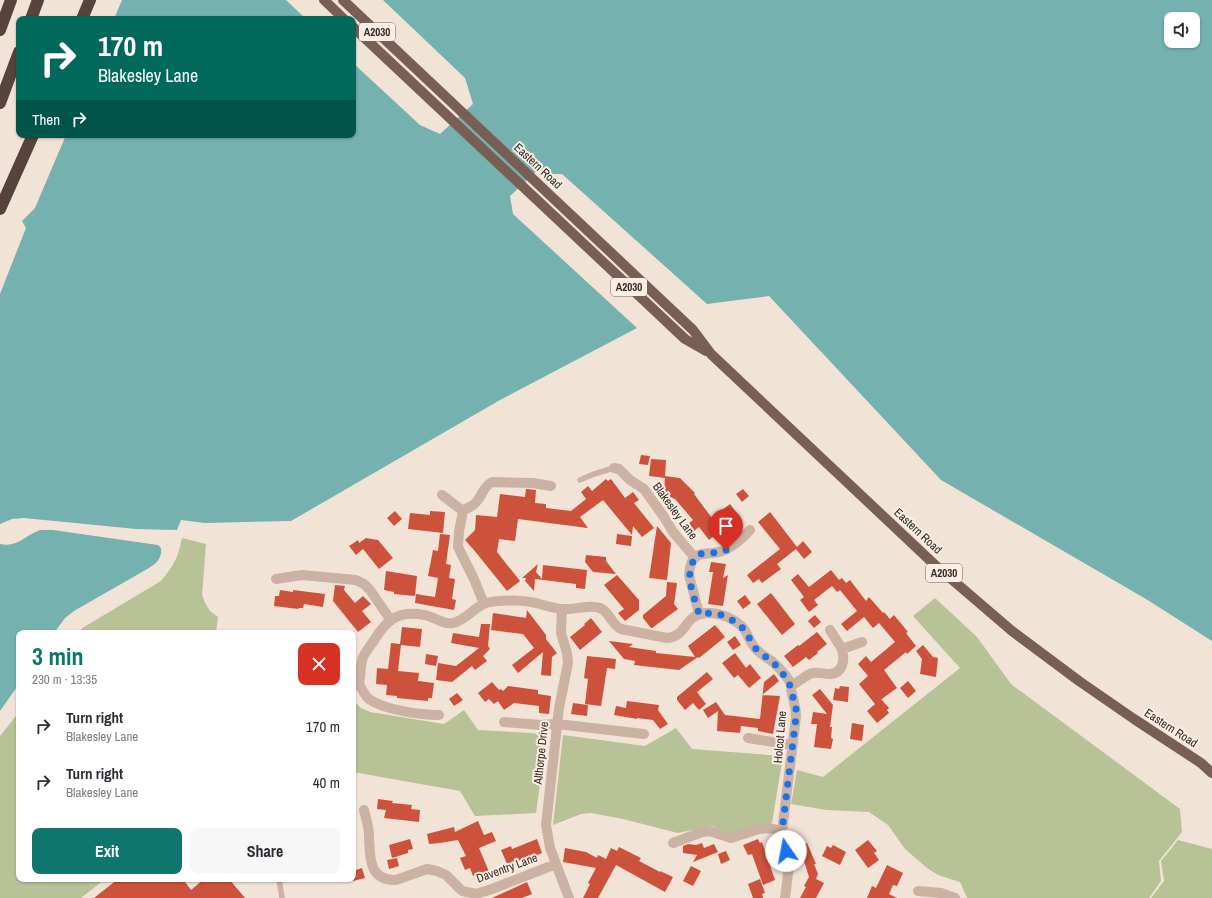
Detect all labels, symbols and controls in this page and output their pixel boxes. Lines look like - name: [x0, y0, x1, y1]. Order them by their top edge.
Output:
- map controls: [1164, 12, 1200, 48]
- button: sound: [1164, 12, 1200, 48]
- road number: A2030: [359, 23, 395, 41]
- text: 170 m: [98, 27, 163, 65]
- icon: right: [32, 32, 84, 84]
- text: Blakesley Lane: [98, 63, 198, 88]
- icon: right: [68, 108, 90, 130]
- text: Then: [32, 109, 60, 130]
- street label: Eastern Road: [511, 140, 565, 192]
- road number: A2030: [611, 278, 647, 296]
- street label: Blakesley Lane: [649, 479, 701, 543]
- street label: Eastern Road: [891, 505, 945, 557]
- pin: [709, 509, 743, 550]
- icon: arrive: [715, 515, 737, 537]
- road number: A2030: [926, 564, 962, 582]
- text: 3 min: [32, 640, 83, 672]
- button: close: [298, 643, 340, 685]
- text: 230 m · 13:35: [32, 671, 97, 688]
- street label: Eastern Road: [1141, 705, 1201, 751]
- text: Turn right: [66, 707, 123, 728]
- street label: Holcot Lane: [770, 710, 790, 764]
- icon: right: [32, 715, 54, 737]
- text: 170 m: [306, 716, 340, 737]
- street label: Althorpe Drive: [530, 721, 552, 786]
- text: Blakesley Lane: [66, 728, 138, 745]
- text: Turn right: [66, 763, 123, 784]
- icon: right: [32, 771, 54, 793]
- text: 40 m: [313, 772, 340, 793]
- text: Blakesley Lane: [66, 784, 138, 801]
- button: Exit: [32, 828, 182, 874]
- button: Share: [190, 828, 340, 874]
- position arrow: [765, 830, 807, 872]
- street label: Daventry Lane: [474, 850, 540, 886]

